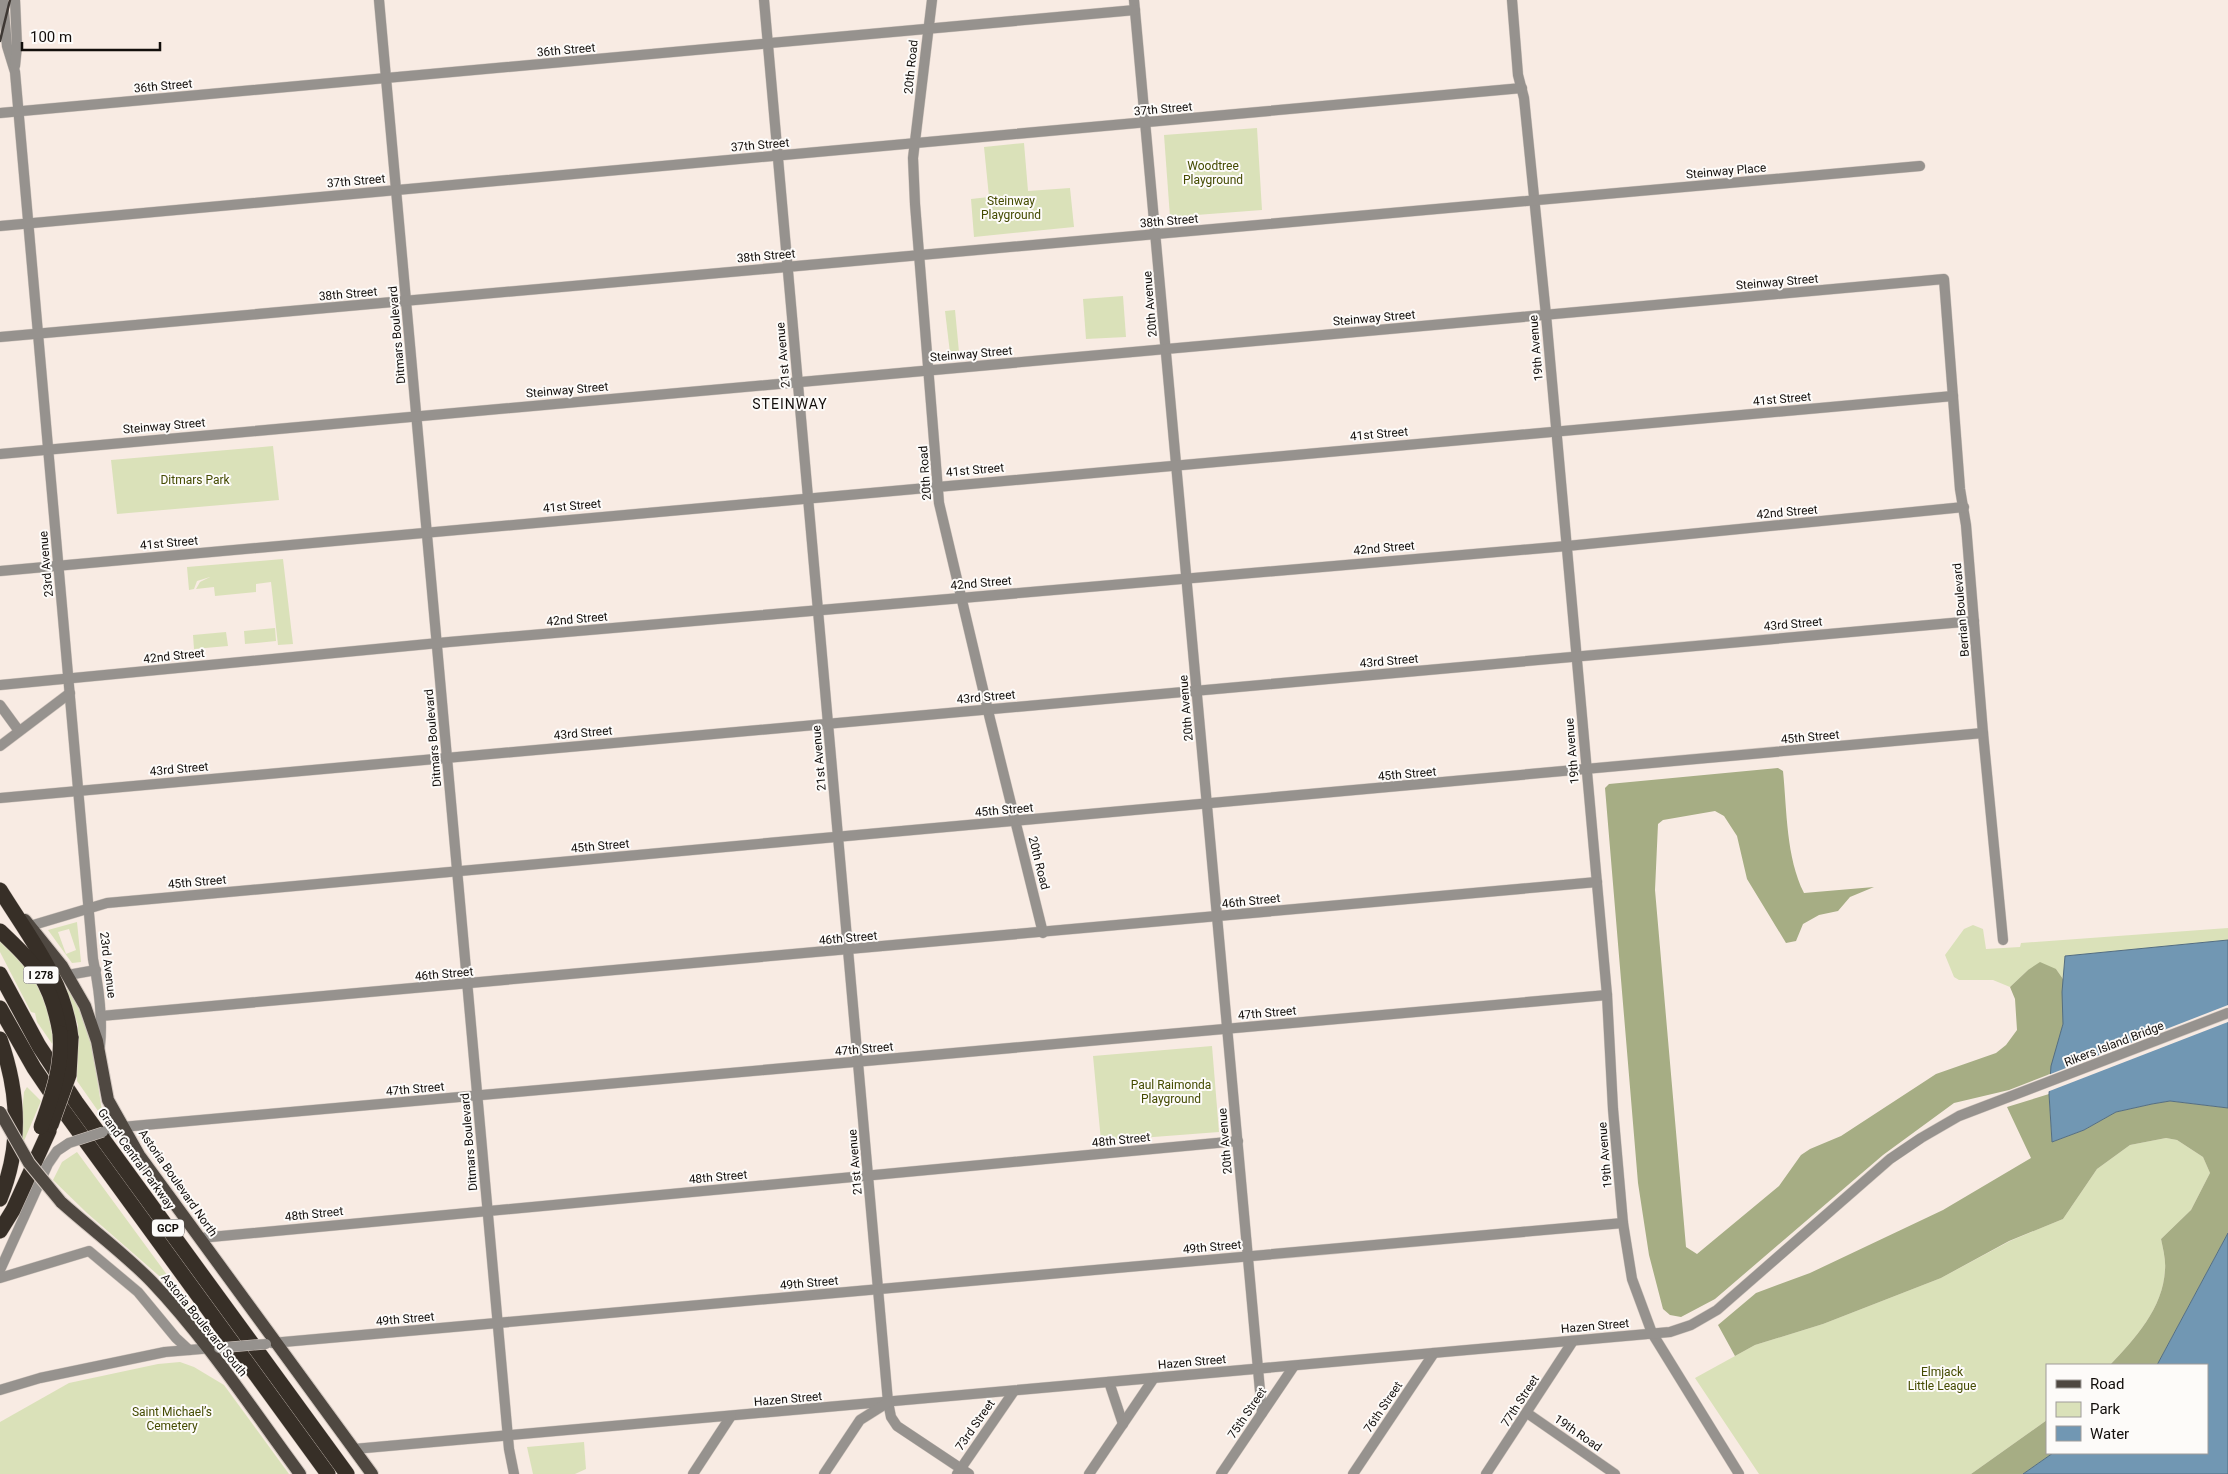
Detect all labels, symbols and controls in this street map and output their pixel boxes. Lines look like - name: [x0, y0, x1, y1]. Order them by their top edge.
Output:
- scale bar: [22, 20, 160, 52]
- text: 100 m: [30, 28, 72, 46]
- street label: 20th Road: [901, 39, 921, 95]
- street label: 36th Street: [536, 40, 596, 60]
- street label: 36th Street: [133, 76, 193, 96]
- street label: 37th Street: [1133, 99, 1193, 119]
- street label: 37th Street: [730, 135, 790, 155]
- park label: Woodtree Playground: [1183, 159, 1243, 187]
- street label: Steinway Place: [1685, 161, 1767, 181]
- street label: 37th Street: [326, 171, 386, 191]
- park label: Steinway Playground: [981, 194, 1041, 222]
- street label: 38th Street: [1139, 211, 1199, 231]
- street label: 38th Street: [736, 246, 796, 266]
- street label: 20th Avenue: [1140, 270, 1160, 338]
- street label: Steinway Street: [1735, 271, 1819, 293]
- street label: 38th Street: [318, 284, 378, 304]
- street label: Ditmars Boulevard: [386, 286, 408, 384]
- street label: Steinway Street: [1332, 307, 1416, 329]
- street label: 19th Avenue: [1526, 314, 1546, 382]
- street label: 21st Avenue: [773, 322, 793, 388]
- street label: Steinway Street: [929, 343, 1013, 365]
- street label: Steinway Street: [525, 379, 609, 401]
- street label: 41st Street: [1752, 389, 1812, 409]
- district label: STEINWAY: [752, 396, 828, 412]
- street label: Steinway Street: [122, 415, 206, 437]
- street label: 41st Street: [1349, 424, 1409, 444]
- street label: 20th Road: [916, 445, 934, 501]
- street label: 41st Street: [945, 460, 1005, 480]
- park label: Ditmars Park: [160, 473, 231, 487]
- street label: 41st Street: [542, 496, 602, 516]
- street label: 42nd Street: [1756, 502, 1818, 522]
- street label: 23rd Avenue: [36, 530, 56, 598]
- street label: 41st Street: [139, 533, 199, 553]
- street label: 42nd Street: [1353, 538, 1415, 558]
- street label: Berrian Boulevard: [1950, 562, 1972, 658]
- street label: 42nd Street: [950, 573, 1012, 593]
- street label: 42nd Street: [546, 609, 608, 629]
- street label: 43rd Street: [1763, 614, 1823, 634]
- street label: 42nd Street: [143, 646, 205, 666]
- street label: 43rd Street: [1359, 651, 1419, 671]
- street label: 20th Avenue: [1176, 674, 1196, 742]
- street label: 43rd Street: [956, 687, 1016, 707]
- street label: Ditmars Boulevard: [422, 689, 444, 787]
- street label: 19th Avenue: [1562, 717, 1582, 785]
- street label: 43rd Street: [553, 723, 613, 743]
- street label: 21st Avenue: [809, 725, 829, 791]
- street label: 45th Street: [1780, 727, 1840, 747]
- street label: 43rd Street: [149, 759, 209, 779]
- street label: 45th Street: [1377, 764, 1437, 784]
- street label: 45th Street: [974, 800, 1034, 820]
- street label: 20th Road: [1026, 835, 1052, 891]
- street label: 45th Street: [570, 836, 630, 856]
- street label: 45th Street: [167, 872, 227, 892]
- street label: 46th Street: [1221, 891, 1281, 911]
- street label: 46th Street: [818, 928, 878, 948]
- street label: 23rd Avenue: [97, 931, 119, 999]
- street label: 46th Street: [414, 964, 474, 984]
- road number: I 278: [23, 966, 58, 984]
- street label: 47th Street: [1237, 1003, 1297, 1023]
- street label: Rikers Island Bridge: [2062, 1019, 2166, 1069]
- street label: 47th Street: [834, 1039, 894, 1059]
- park label: Paul Raimonda Playground: [1131, 1078, 1211, 1106]
- street label: 47th Street: [385, 1079, 445, 1099]
- street label: Ditmars Boulevard: [458, 1093, 480, 1191]
- street label: Grand Central Parkway: [95, 1106, 177, 1212]
- street label: 20th Avenue: [1215, 1107, 1235, 1175]
- street label: 19th Avenue: [1595, 1121, 1615, 1189]
- street label: Astoria Boulevard North: [136, 1127, 220, 1239]
- street label: 21st Avenue: [845, 1129, 865, 1195]
- street label: 48th Street: [1091, 1130, 1151, 1150]
- street label: 48th Street: [688, 1167, 748, 1187]
- street label: 48th Street: [284, 1204, 344, 1224]
- road number: GCP: [152, 1220, 184, 1236]
- street label: 49th Street: [1182, 1237, 1242, 1257]
- street label: Astoria Boulevard South: [158, 1271, 250, 1379]
- street label: 49th Street: [779, 1273, 839, 1293]
- street label: 49th Street: [375, 1309, 435, 1329]
- street label: Hazen Street: [1560, 1316, 1630, 1336]
- street label: Hazen Street: [1157, 1352, 1227, 1372]
- legend: [2046, 1364, 2208, 1454]
- park label: Elmjack Little League: [1908, 1365, 1976, 1393]
- street label: 77th Street: [1498, 1373, 1542, 1429]
- text: Road: [2090, 1375, 2124, 1393]
- street label: 76th Street: [1361, 1379, 1405, 1435]
- street label: 75th Street: [1225, 1385, 1269, 1441]
- street label: Hazen Street: [753, 1389, 823, 1409]
- street label: 73rd Street: [952, 1397, 998, 1453]
- text: Park: [2090, 1400, 2121, 1418]
- park label: Saint Michael’s Cemetery: [132, 1405, 212, 1433]
- street label: 19th Road: [1552, 1412, 1604, 1454]
- text: Water: [2090, 1425, 2129, 1443]

